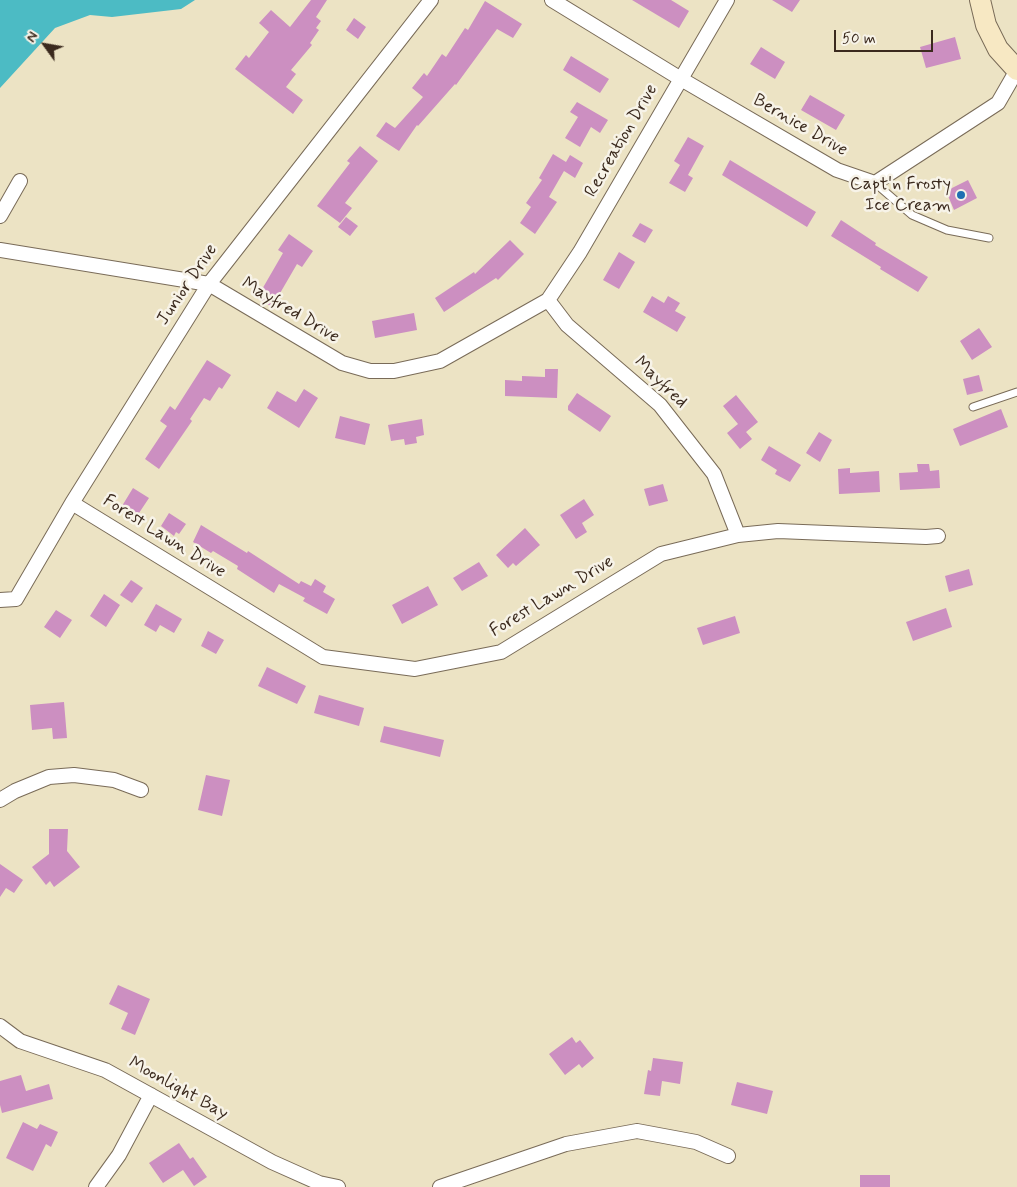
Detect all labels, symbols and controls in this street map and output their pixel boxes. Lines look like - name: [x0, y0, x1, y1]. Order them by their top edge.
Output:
- north arrow: [20, 20, 70, 70]
- scale bar: [837, 20, 936, 52]
- text: N: [22, 28, 42, 46]
- text: 50 m: [842, 29, 876, 49]
- street label: Recreation Drive: [581, 81, 663, 201]
- street label: Bernice Drive: [749, 90, 851, 162]
- place label: Capt'n Frosty Ice Cream: [850, 174, 951, 216]
- marker: Capt'n Frosty Ice Cream: [955, 189, 967, 201]
- street label: Junior Drive: [153, 240, 223, 330]
- street label: Mayfred Drive: [237, 273, 343, 349]
- street label: Mayfred: [629, 352, 691, 414]
- street label: Forest Lawn Drive: [99, 491, 229, 583]
- street label: Forest Lawn Drive: [486, 551, 618, 643]
- street label: Moonlight Bay: [124, 1053, 232, 1125]

